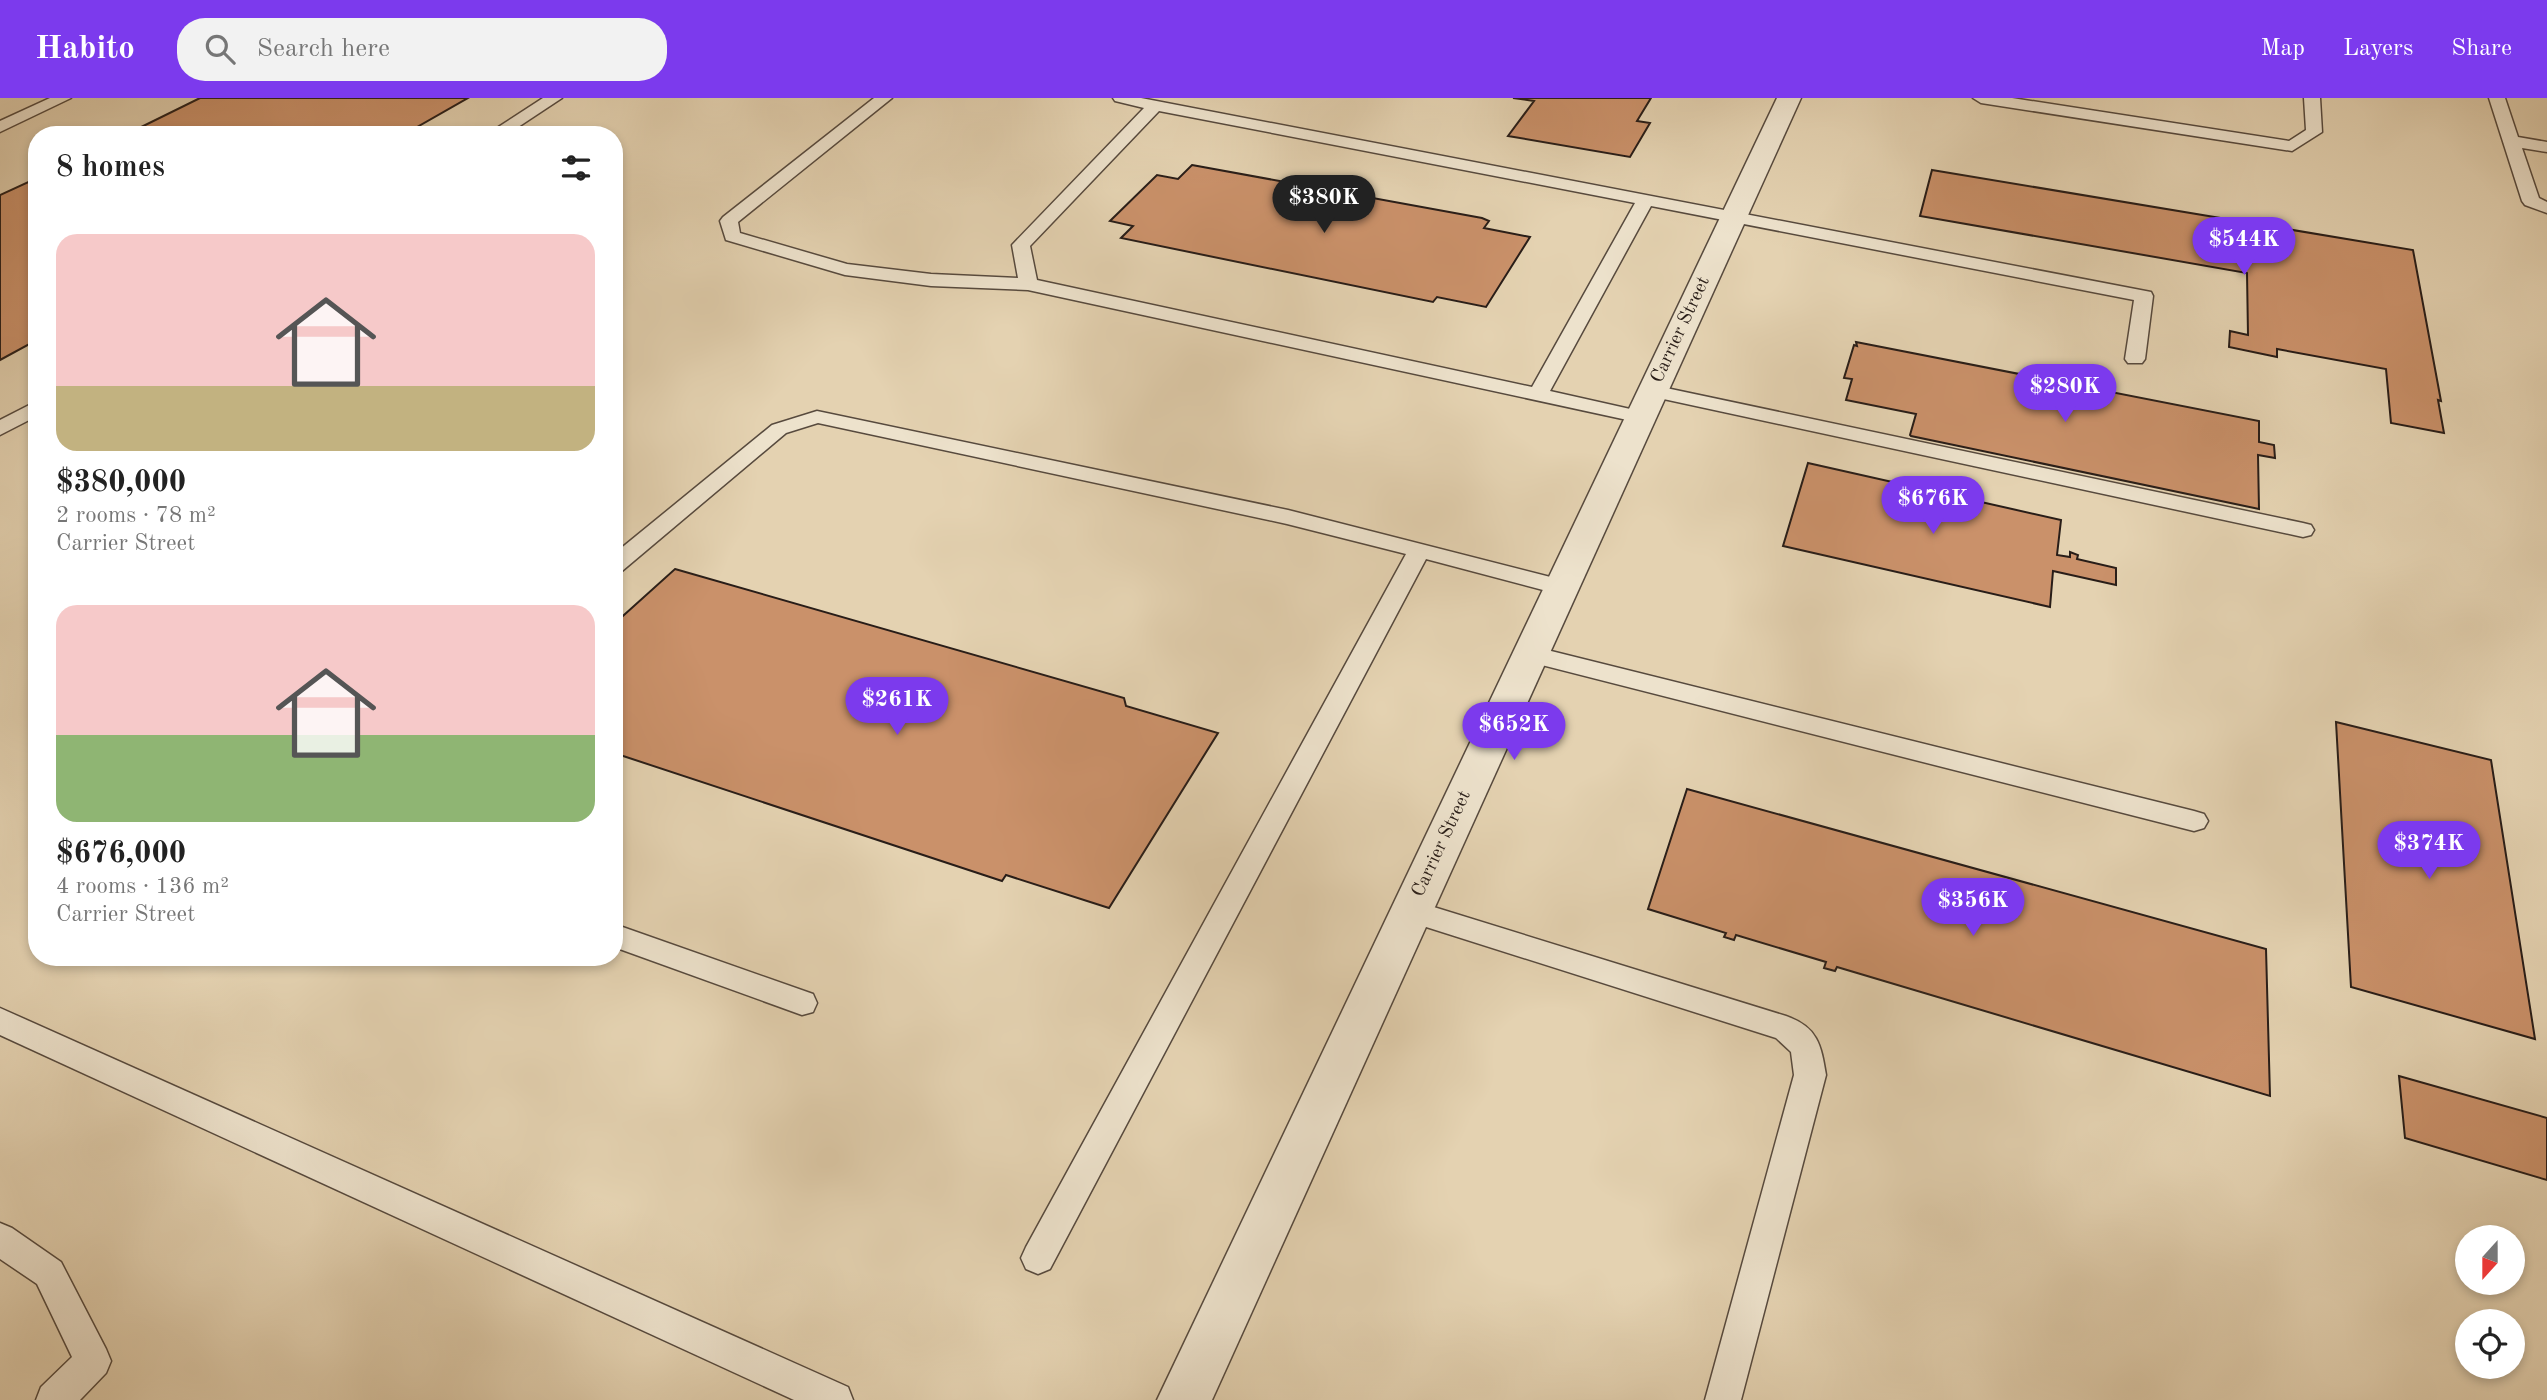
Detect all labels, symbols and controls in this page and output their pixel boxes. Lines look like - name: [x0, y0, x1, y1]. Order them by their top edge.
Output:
- search box: [177, 18, 667, 81]
- icon: search: [201, 30, 239, 68]
- text: Habito: [35, 33, 135, 66]
- text: Search here: [257, 36, 390, 62]
- text: Map: [2261, 37, 2305, 61]
- text: Layers: [2343, 37, 2413, 61]
- text: Share: [2451, 37, 2512, 61]
- icon: filters: [557, 149, 595, 187]
- text: 8 homes: [56, 153, 165, 183]
- pin: $380K: [1275, 176, 1373, 235]
- text: $380K: [1288, 186, 1360, 209]
- pin: $544K: [2195, 218, 2293, 277]
- text: $544K: [2208, 228, 2280, 251]
- street label: Carrier Street: [1648, 274, 1714, 386]
- icon: home: [263, 279, 389, 405]
- pin: $280K: [2016, 364, 2114, 424]
- text: $280K: [2029, 375, 2101, 398]
- text: $380,000: [56, 468, 186, 498]
- pin: $676K: [1884, 476, 1982, 536]
- text: $676K: [1897, 487, 1969, 510]
- text: 2 rooms · 78 m²: [56, 504, 216, 527]
- text: Carrier Street: [56, 532, 195, 555]
- icon: home: [263, 650, 389, 776]
- pin: $261K: [848, 678, 946, 737]
- text: $261K: [861, 688, 933, 711]
- pin: $652K: [1465, 702, 1563, 762]
- text: $652K: [1478, 713, 1550, 736]
- street label: Carrier Street: [1409, 788, 1475, 900]
- pin: $374K: [2380, 822, 2478, 881]
- text: $374K: [2393, 832, 2465, 855]
- text: $676,000: [56, 839, 186, 869]
- text: 4 rooms · 136 m²: [56, 875, 229, 898]
- pin: $356K: [1924, 878, 2022, 938]
- text: $356K: [1937, 889, 2009, 912]
- text: Carrier Street: [56, 903, 195, 926]
- north arrow: [2455, 1225, 2525, 1295]
- map controls: [2455, 1225, 2525, 1379]
- button: locate: [2455, 1309, 2525, 1379]

